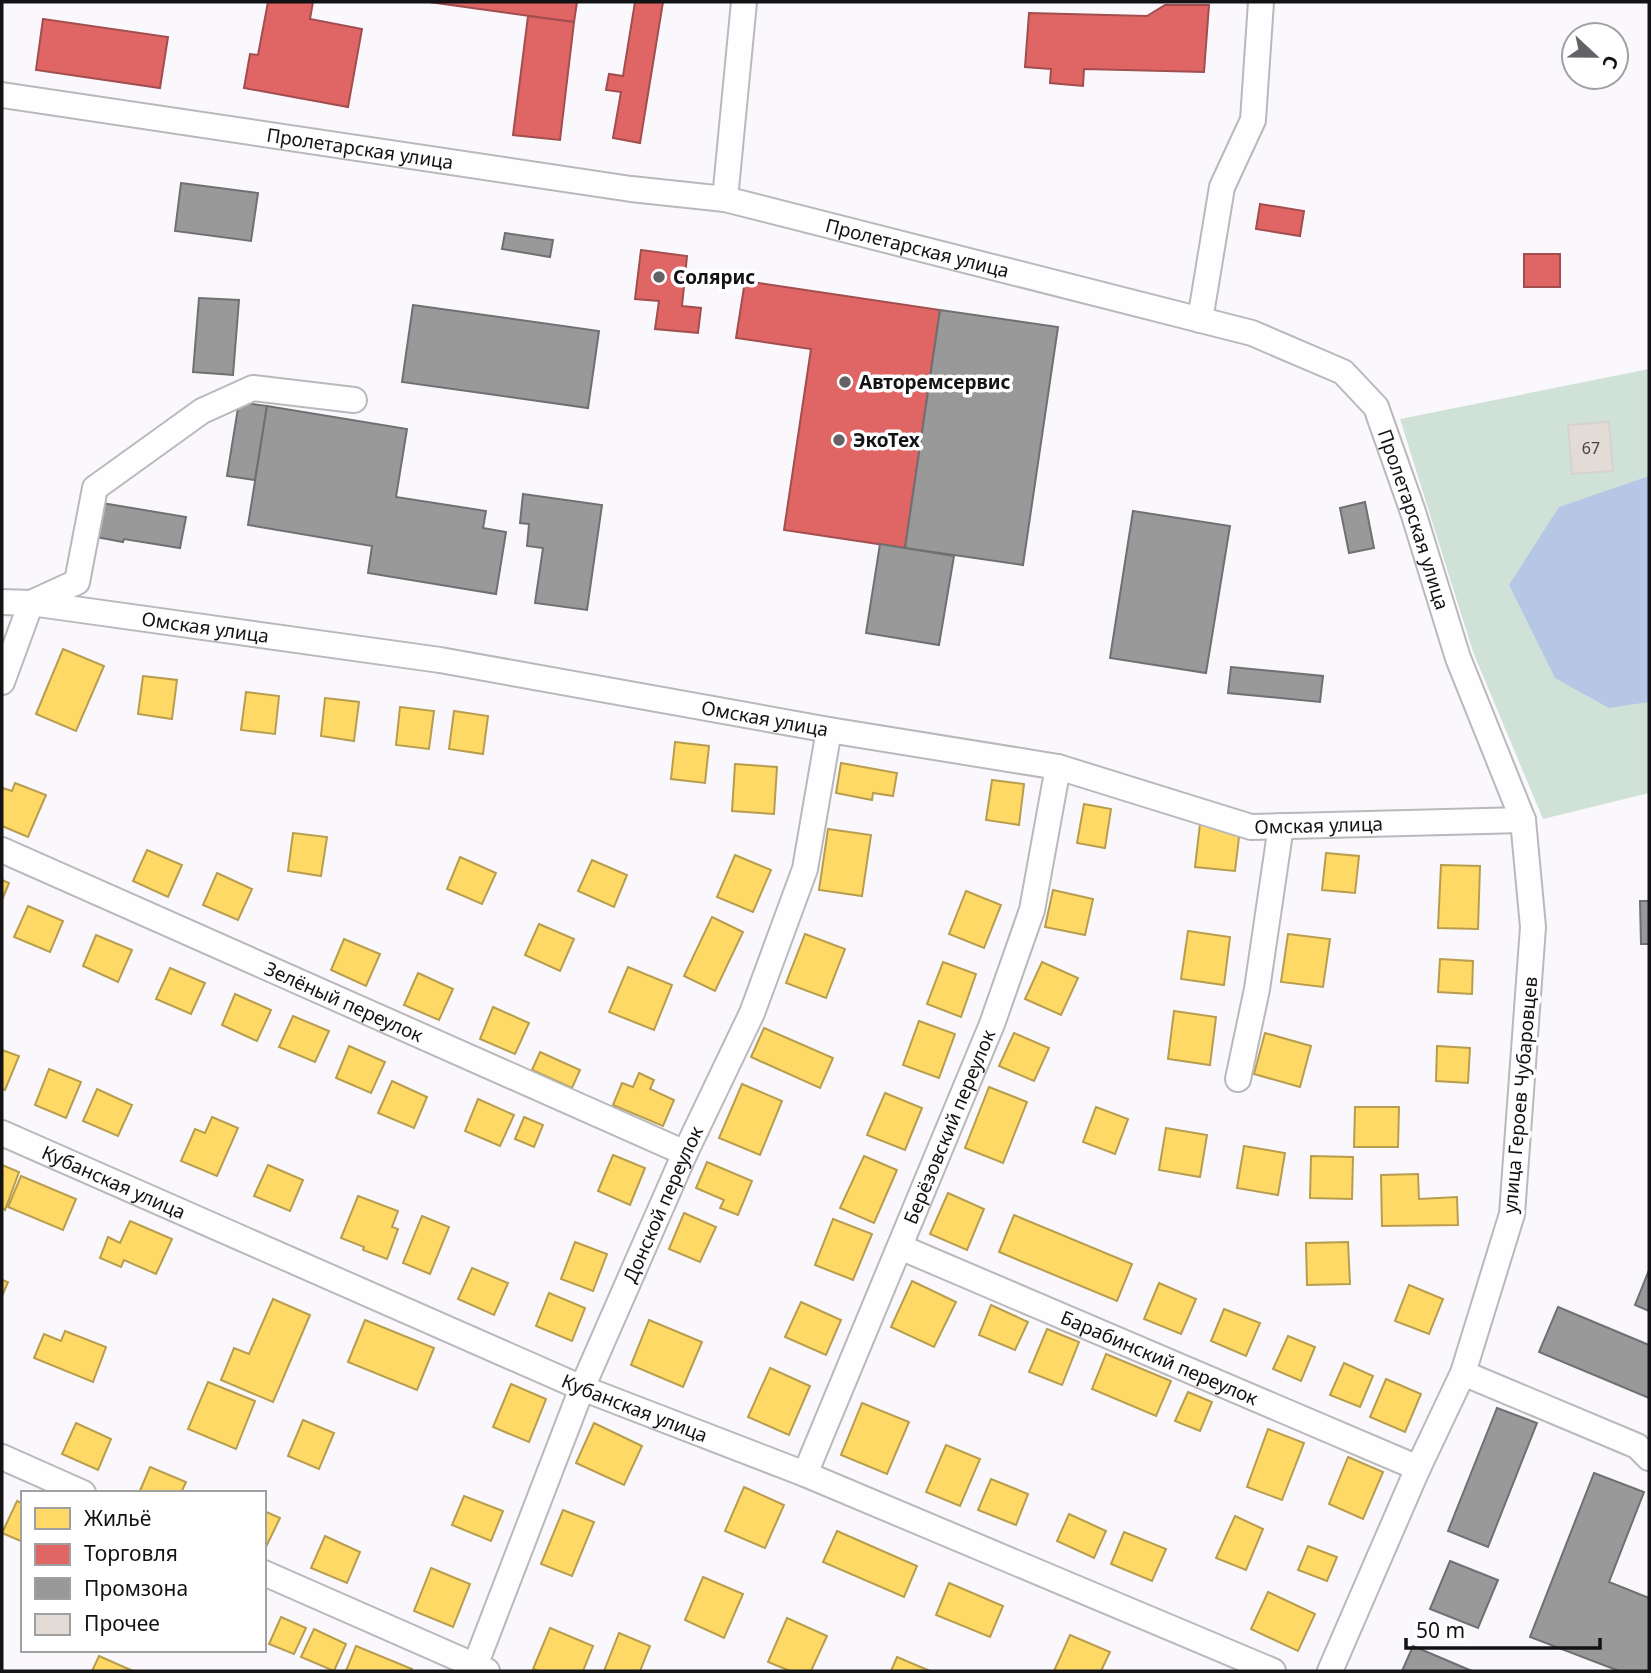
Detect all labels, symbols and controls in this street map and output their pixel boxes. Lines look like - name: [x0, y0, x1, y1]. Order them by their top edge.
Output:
- north arrow: [1560, 21, 1630, 91]
- text: С: [1596, 52, 1625, 73]
- street label: Пролетарская улица: [265, 122, 455, 175]
- street label: Пролетарская улица: [823, 212, 1012, 284]
- place label: Солярис: [673, 264, 755, 290]
- marker: Солярис: [651, 269, 667, 285]
- place label: Авторемсервис: [859, 369, 1011, 395]
- marker: Авторемсервис: [837, 374, 853, 390]
- street label: Пролетарская улица: [1372, 426, 1455, 613]
- place label: ЭкоТех: [853, 427, 920, 453]
- marker: ЭкоТех: [831, 432, 847, 448]
- house number: 67: [1582, 437, 1600, 459]
- street label: Омская улица: [140, 606, 271, 649]
- street label: Омская улица: [699, 694, 830, 743]
- street label: Омская улица: [1254, 811, 1383, 840]
- street label: Зелёный переулок: [261, 955, 427, 1048]
- street label: улица Героев Чубаровцев: [1497, 975, 1543, 1215]
- street label: Берёзовский переулок: [897, 1026, 1001, 1228]
- street label: Донской переулок: [617, 1122, 709, 1287]
- street label: Кубанская улица: [38, 1139, 190, 1225]
- street label: Барабинский переулок: [1057, 1304, 1262, 1411]
- street label: Кубанская улица: [558, 1368, 711, 1448]
- legend: [21, 1491, 266, 1652]
- text: Жильё: [84, 1504, 151, 1532]
- text: Торговля: [84, 1539, 178, 1567]
- text: Промзона: [84, 1574, 188, 1602]
- scale bar: [1406, 1606, 1600, 1650]
- text: Прочее: [84, 1609, 160, 1637]
- text: 50 m: [1416, 1616, 1465, 1644]

